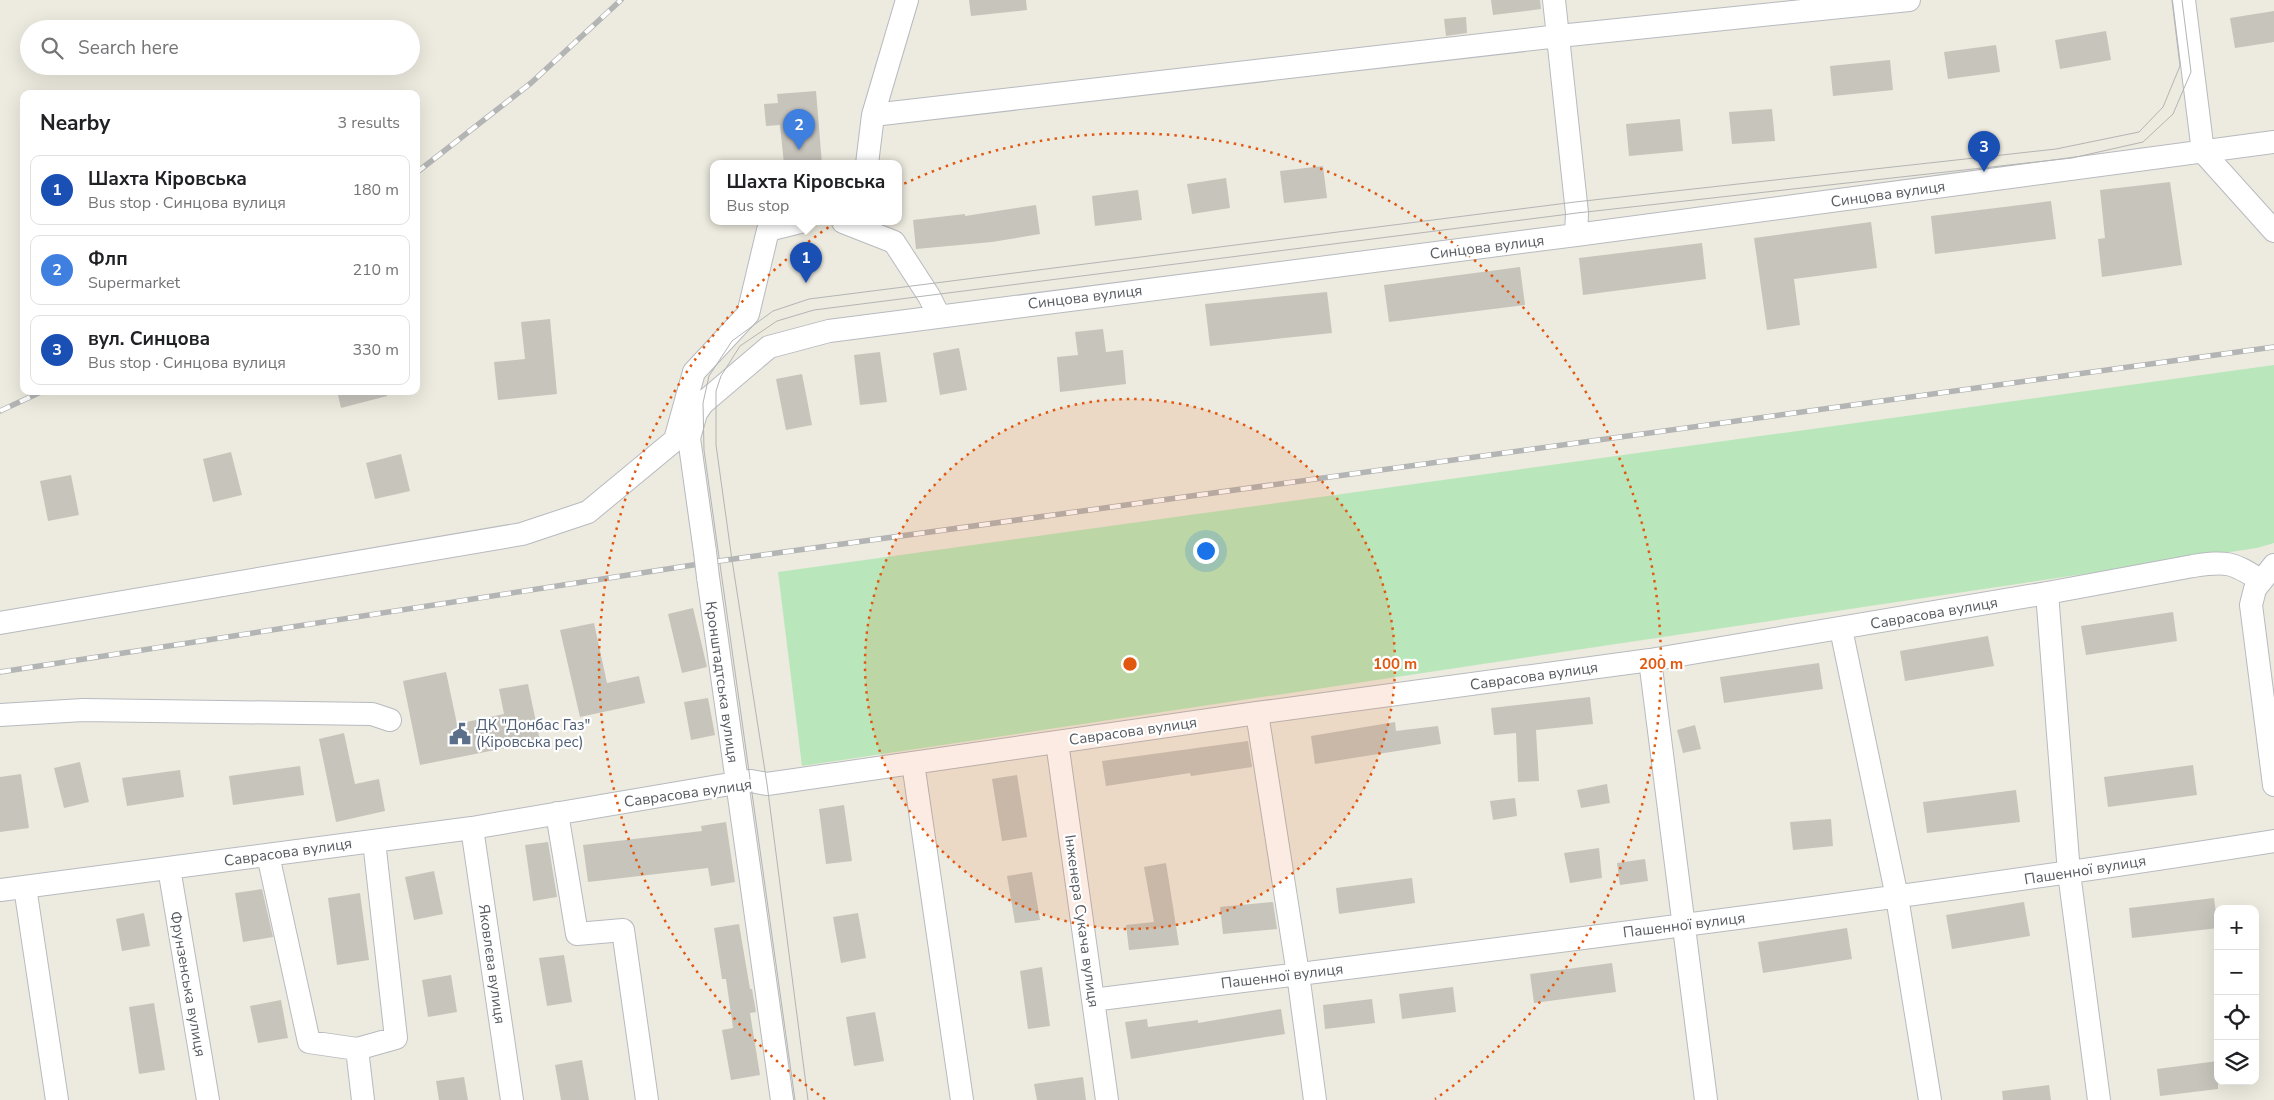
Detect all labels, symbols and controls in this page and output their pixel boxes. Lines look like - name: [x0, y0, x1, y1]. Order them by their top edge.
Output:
- search box: [20, 20, 420, 75]
- icon: search: [38, 34, 66, 62]
- text: Search here: [78, 35, 179, 61]
- text: Nearby: [40, 109, 110, 137]
- pin: 2: [783, 109, 815, 150]
- text: 3 results: [338, 112, 400, 134]
- pin: 3: [1968, 131, 2000, 172]
- popup: [710, 160, 902, 225]
- text: Шахта Кіровська: [88, 166, 247, 192]
- text: Шахта Кіровська: [726, 169, 886, 195]
- street label: Синцова вулиця: [1830, 176, 1946, 212]
- text: 1: [52, 179, 62, 201]
- text: 180 m: [352, 179, 399, 201]
- text: Bus stop · Синцова вулиця: [88, 192, 286, 214]
- text: Bus stop: [726, 195, 789, 217]
- street label: Синцова вулиця: [1429, 230, 1545, 264]
- pin: 1: [790, 242, 822, 283]
- text: Флп: [88, 246, 128, 272]
- text: 2: [52, 259, 62, 281]
- text: 210 m: [352, 259, 399, 281]
- text: Supermarket: [88, 272, 180, 294]
- street label: Синцова вулиця: [1027, 280, 1143, 314]
- text: вул. Синцова: [88, 326, 210, 352]
- text: 3: [52, 339, 62, 361]
- text: 330 m: [352, 339, 399, 361]
- text: Bus stop · Синцова вулиця: [88, 352, 286, 374]
- your location: [1193, 538, 1219, 564]
- street label: Саврасова вулиця: [1869, 592, 1999, 634]
- street label: Кронштадтська вулиця: [701, 600, 743, 764]
- text: 100 m: [1373, 654, 1417, 674]
- text: 200 m: [1639, 654, 1683, 674]
- centre of rings: [1121, 655, 1139, 673]
- street label: Саврасова вулиця: [1469, 657, 1599, 695]
- street label: Саврасова вулиця: [1068, 712, 1198, 750]
- place label: ДК "Донбас Газ" (Кіровська рес): [476, 715, 590, 752]
- public building icon: ДК "Донбас Газ" (Кіровська рес): [447, 721, 473, 747]
- street label: Саврасова вулиця: [623, 774, 753, 812]
- street label: Саврасова вулиця: [223, 833, 353, 871]
- street label: Інженера Сукача вулиця: [1060, 833, 1104, 1009]
- street label: Пашенної вулиця: [2023, 850, 2147, 890]
- street label: Яковлєва вулиця: [474, 903, 510, 1025]
- map controls: [2214, 905, 2259, 1085]
- button: +: [2214, 905, 2259, 950]
- street label: Пашенної вулиця: [1622, 908, 1746, 942]
- street label: Фрунзенська вулиця: [165, 910, 211, 1058]
- button: −: [2214, 950, 2259, 995]
- street label: Пашенної вулиця: [1220, 959, 1344, 993]
- button: locate: [2214, 995, 2259, 1040]
- button: layers: [2214, 1040, 2259, 1085]

